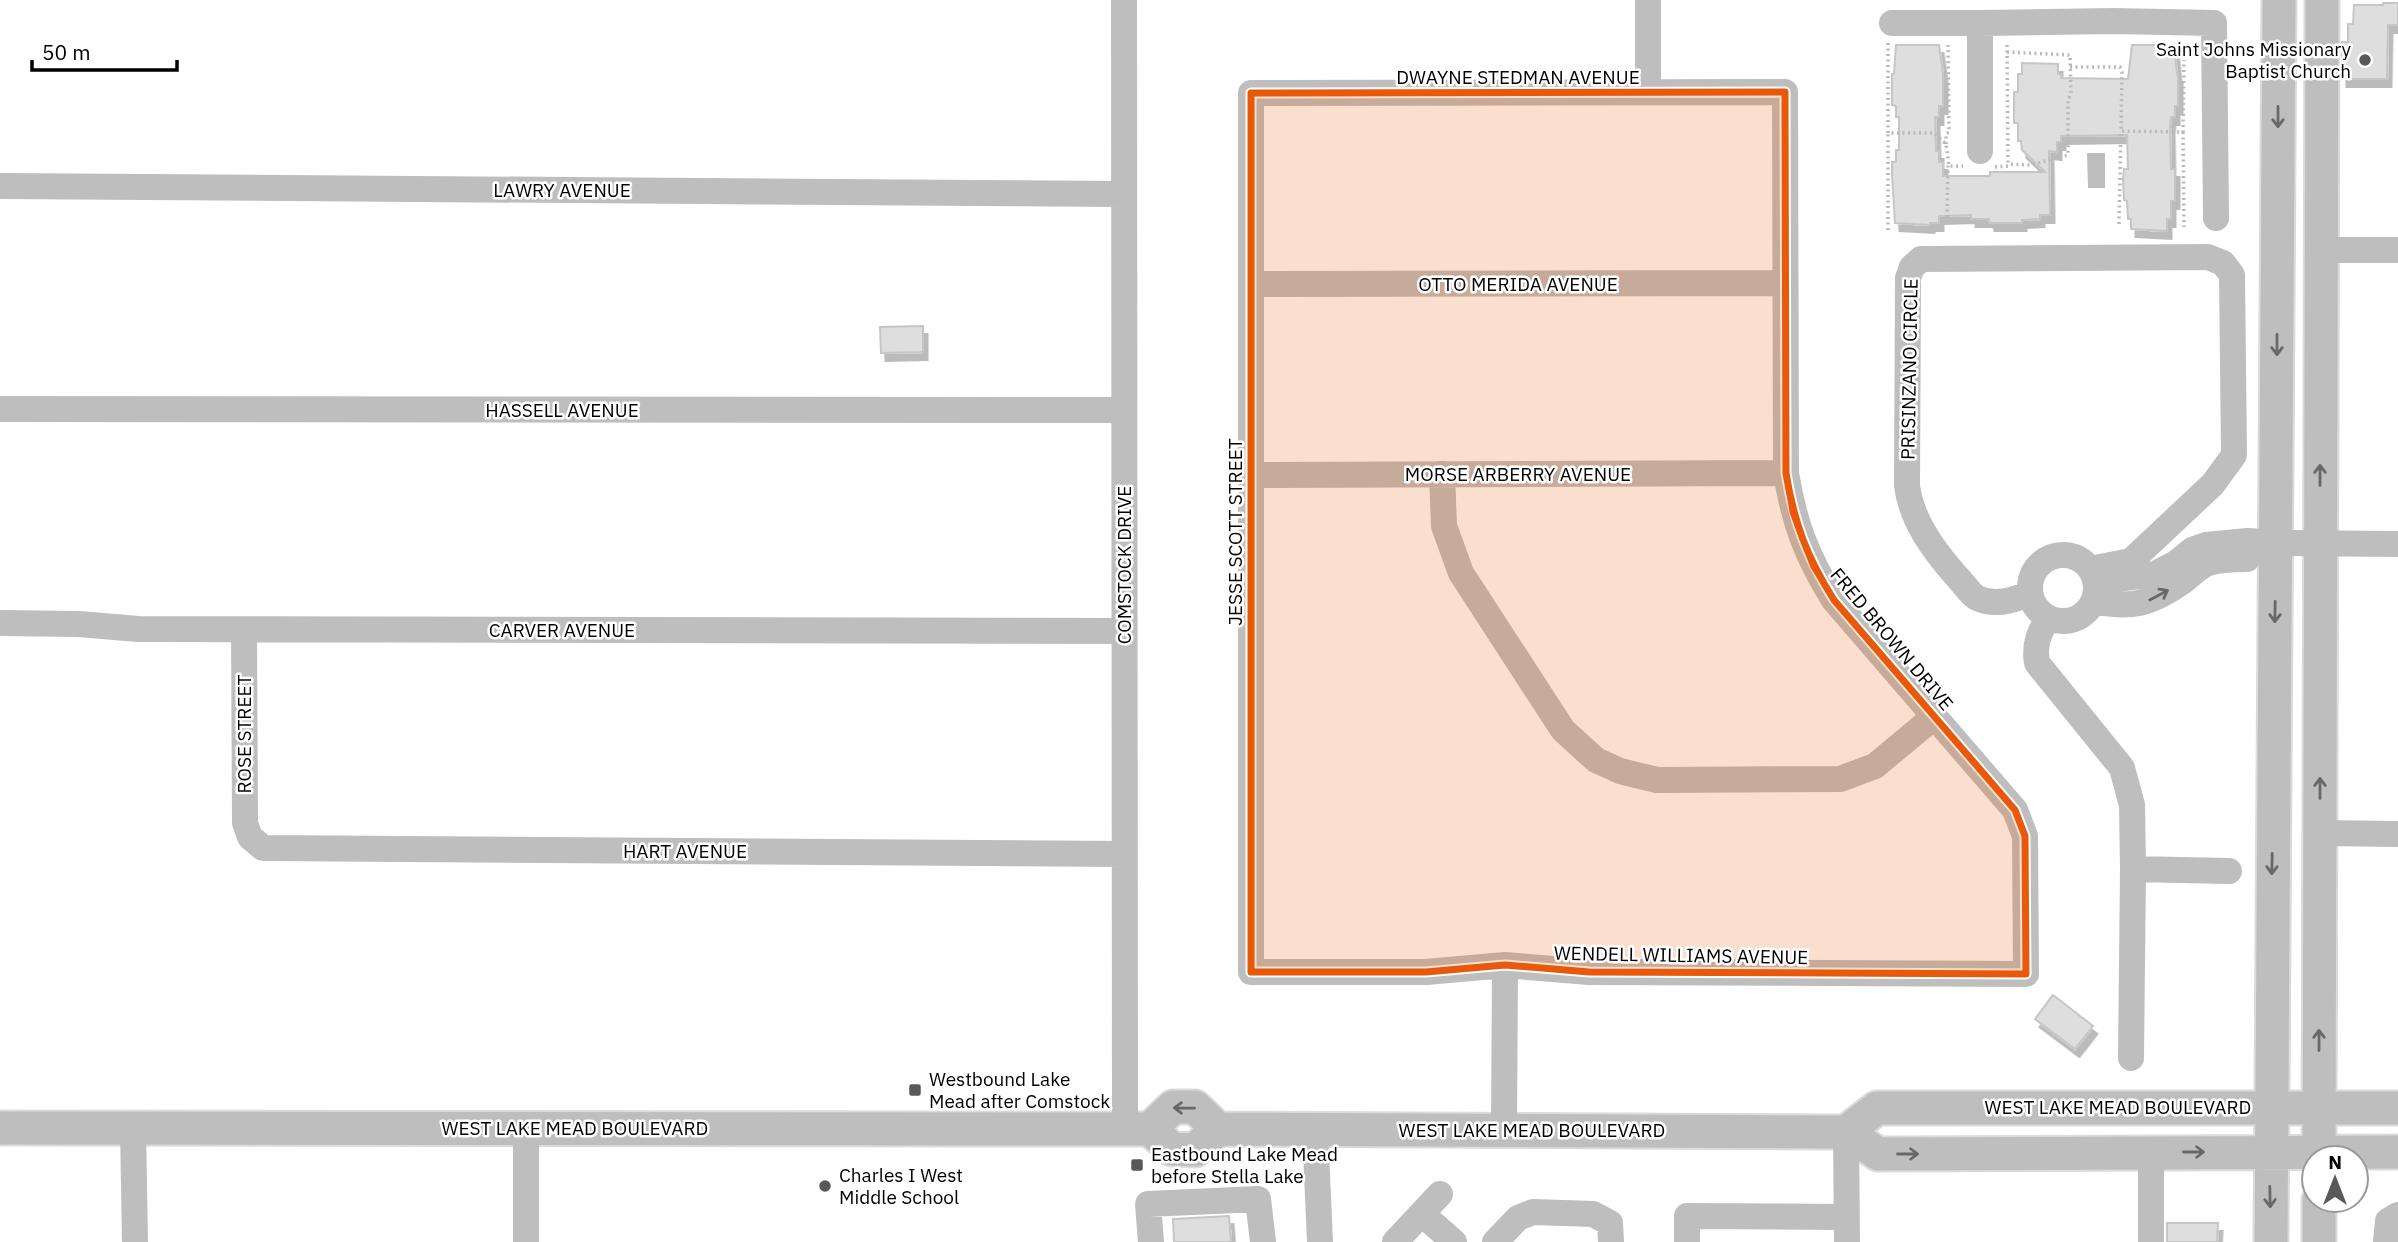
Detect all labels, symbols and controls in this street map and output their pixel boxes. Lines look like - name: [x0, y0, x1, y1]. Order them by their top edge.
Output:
- scale bar: [32, 28, 177, 72]
- place label: Saint Johns Missionary Baptist Church: [2156, 37, 2352, 83]
- text: 50 m: [42, 38, 91, 66]
- marker: Saint Johns Missionary Baptist Church: [2357, 52, 2373, 68]
- street label: DWAYNE STEDMAN AVENUE: [1396, 65, 1640, 89]
- one-way arrow: [2272, 105, 2285, 128]
- street label: LAWRY AVENUE: [493, 178, 631, 202]
- street label: OTTO MERIDA AVENUE: [1418, 272, 1618, 296]
- street label: PRISINZANO CIRCLE: [1895, 278, 1923, 460]
- one-way arrow: [2270, 333, 2284, 356]
- street label: HASSELL AVENUE: [485, 398, 639, 422]
- street label: JESSE SCOTT STREET: [1223, 438, 1247, 626]
- street label: MORSE ARBERRY AVENUE: [1405, 462, 1631, 486]
- one-way arrow: [2313, 464, 2327, 487]
- street label: COMSTOCK DRIVE: [1112, 486, 1136, 644]
- street label: FRED BROWN DRIVE: [1825, 563, 1959, 715]
- one-way arrow: [2149, 588, 2169, 602]
- one-way arrow: [2268, 600, 2282, 623]
- street label: CARVER AVENUE: [489, 618, 635, 642]
- street label: ROSE STREET: [232, 674, 256, 793]
- one-way arrow: [2313, 777, 2327, 800]
- street label: HART AVENUE: [623, 839, 747, 863]
- one-way arrow: [2266, 852, 2279, 875]
- street label: WENDELL WILLIAMS AVENUE: [1554, 941, 1808, 969]
- one-way arrow: [2312, 1029, 2326, 1052]
- place label: Westbound Lake Mead after Comstock: [929, 1067, 1110, 1113]
- marker: Westbound Lake Mead after Comstock: [907, 1082, 923, 1098]
- street label: WEST LAKE MEAD BOULEVARD: [1985, 1095, 2251, 1119]
- one-way arrow: [1173, 1101, 1196, 1115]
- street label: WEST LAKE MEAD BOULEVARD: [442, 1116, 708, 1140]
- street label: WEST LAKE MEAD BOULEVARD: [1399, 1118, 1665, 1142]
- place label: Eastbound Lake Mead before Stella Lake: [1151, 1142, 1338, 1188]
- north arrow: [2300, 1144, 2370, 1214]
- one-way arrow: [2182, 1145, 2205, 1159]
- one-way arrow: [1896, 1147, 1919, 1160]
- text: N: [2328, 1150, 2342, 1174]
- marker: Eastbound Lake Mead before Stella Lake: [1129, 1157, 1145, 1173]
- place label: Charles I West Middle School: [839, 1163, 963, 1209]
- marker: Charles I West Middle School: [817, 1178, 833, 1194]
- one-way arrow: [2263, 1185, 2277, 1208]

